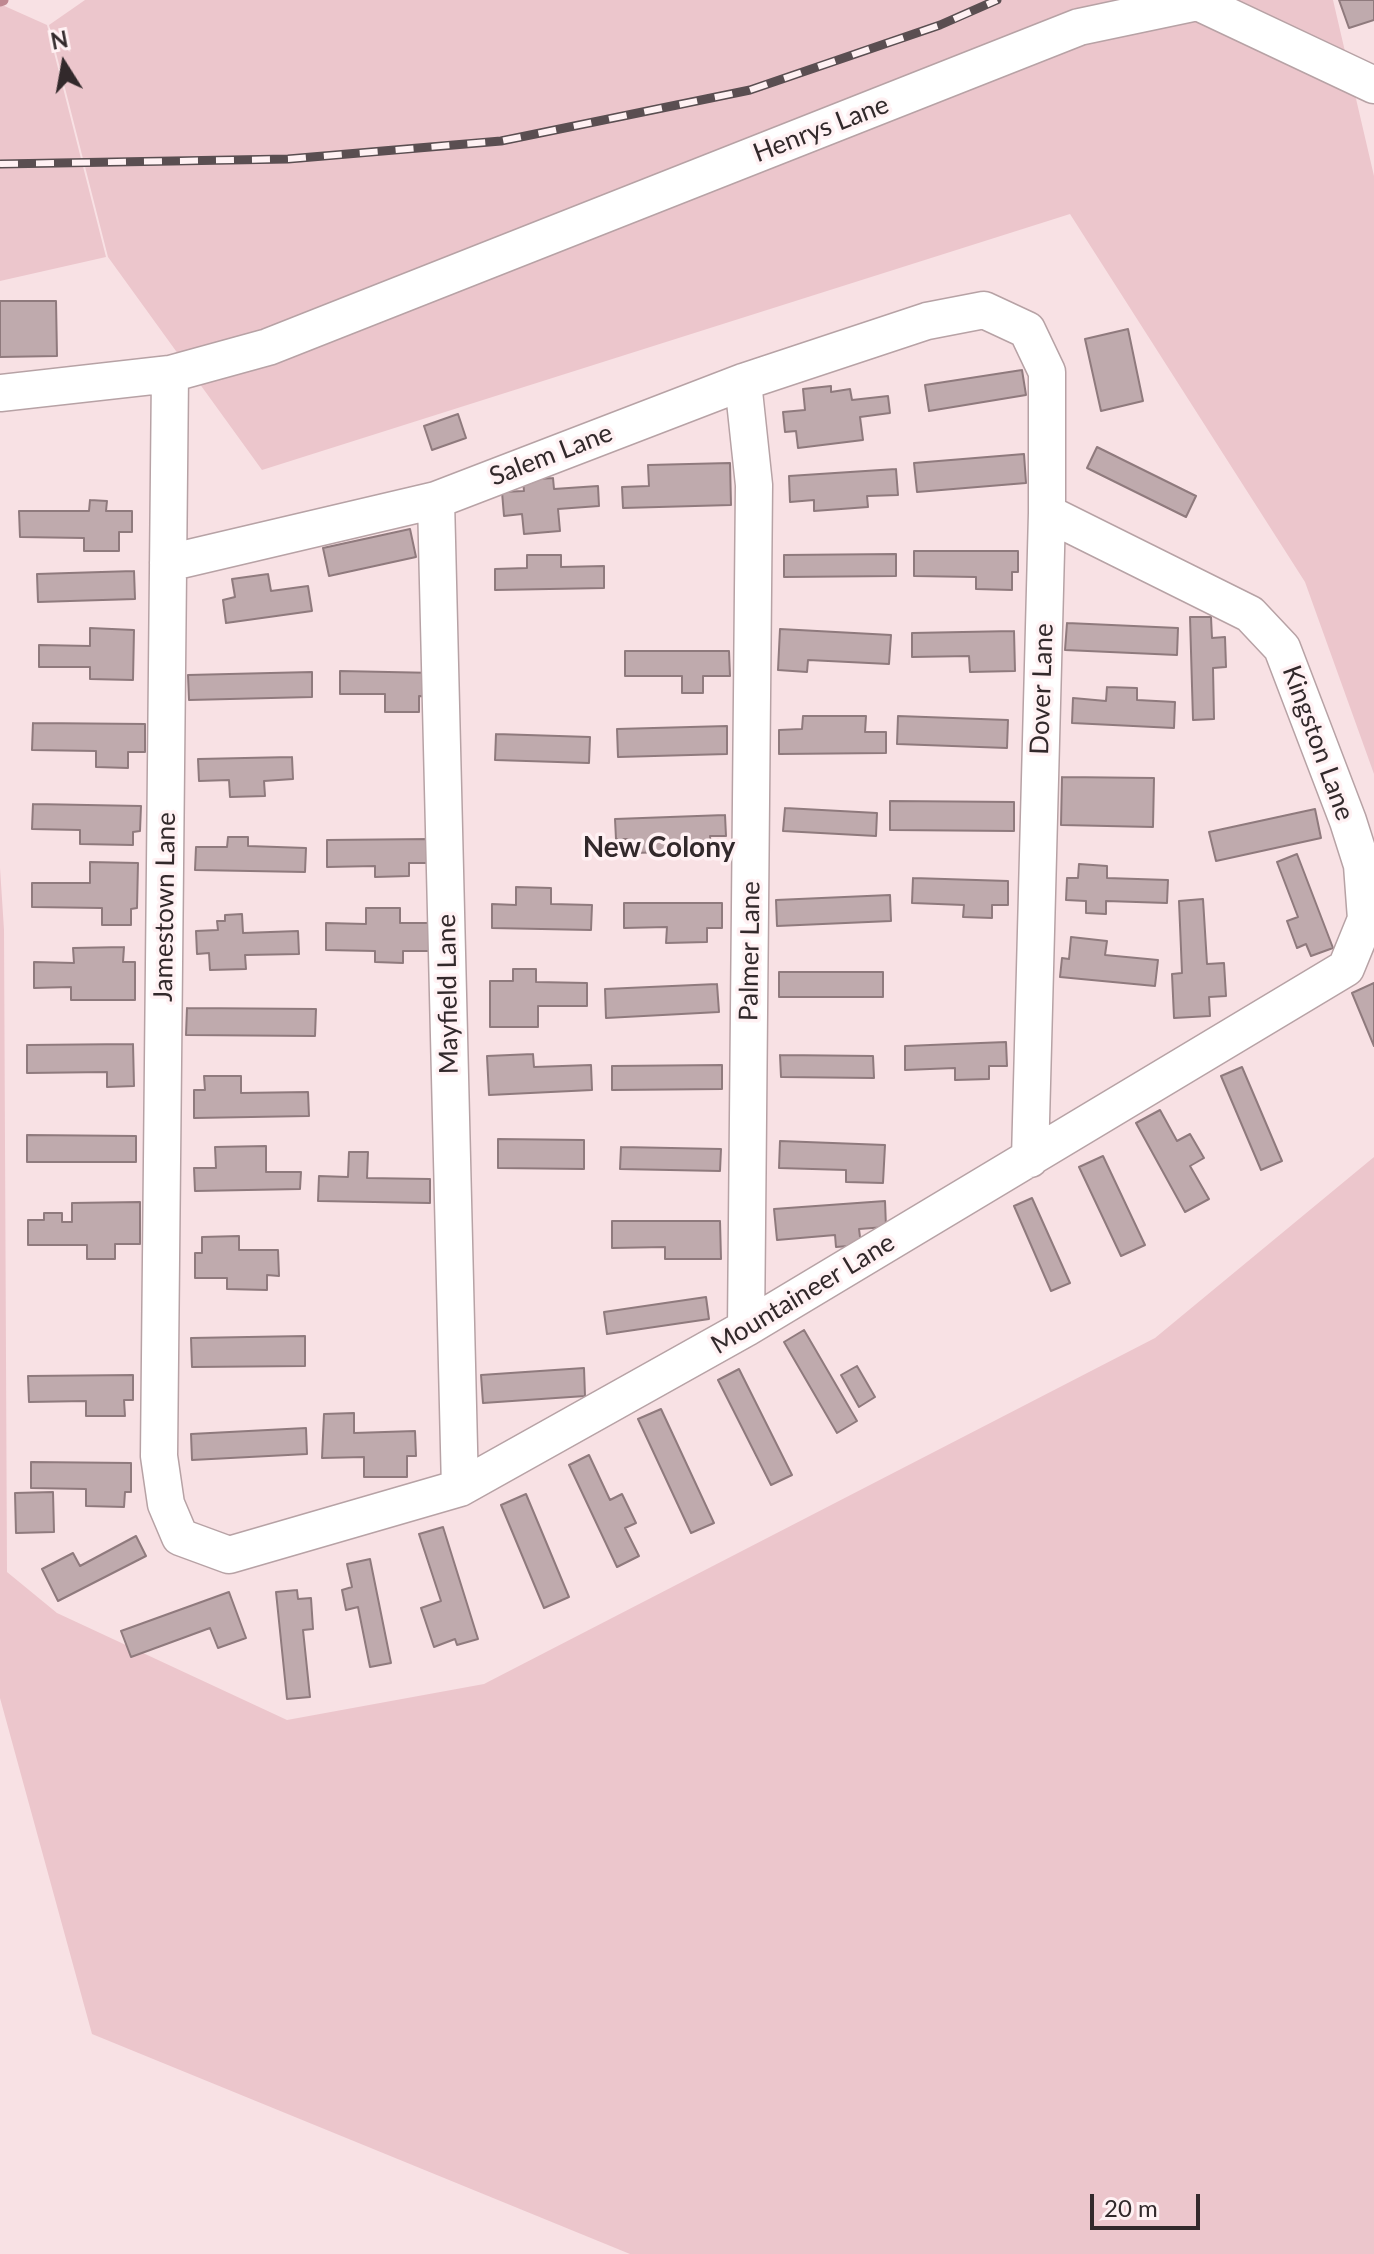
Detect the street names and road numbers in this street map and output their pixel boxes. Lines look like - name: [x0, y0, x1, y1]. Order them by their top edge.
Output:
- street label: Henrys Lane: [749, 89, 893, 169]
- street label: Salem Lane: [485, 417, 617, 493]
- street label: Dover Lane: [1024, 623, 1060, 755]
- street label: Kingston Lane: [1276, 661, 1360, 825]
- street label: Jamestown Lane: [148, 812, 182, 1002]
- street label: Palmer Lane: [733, 881, 767, 1021]
- street label: Mayfield Lane: [431, 914, 465, 1074]
- street label: Mountaineer Lane: [706, 1227, 900, 1361]

